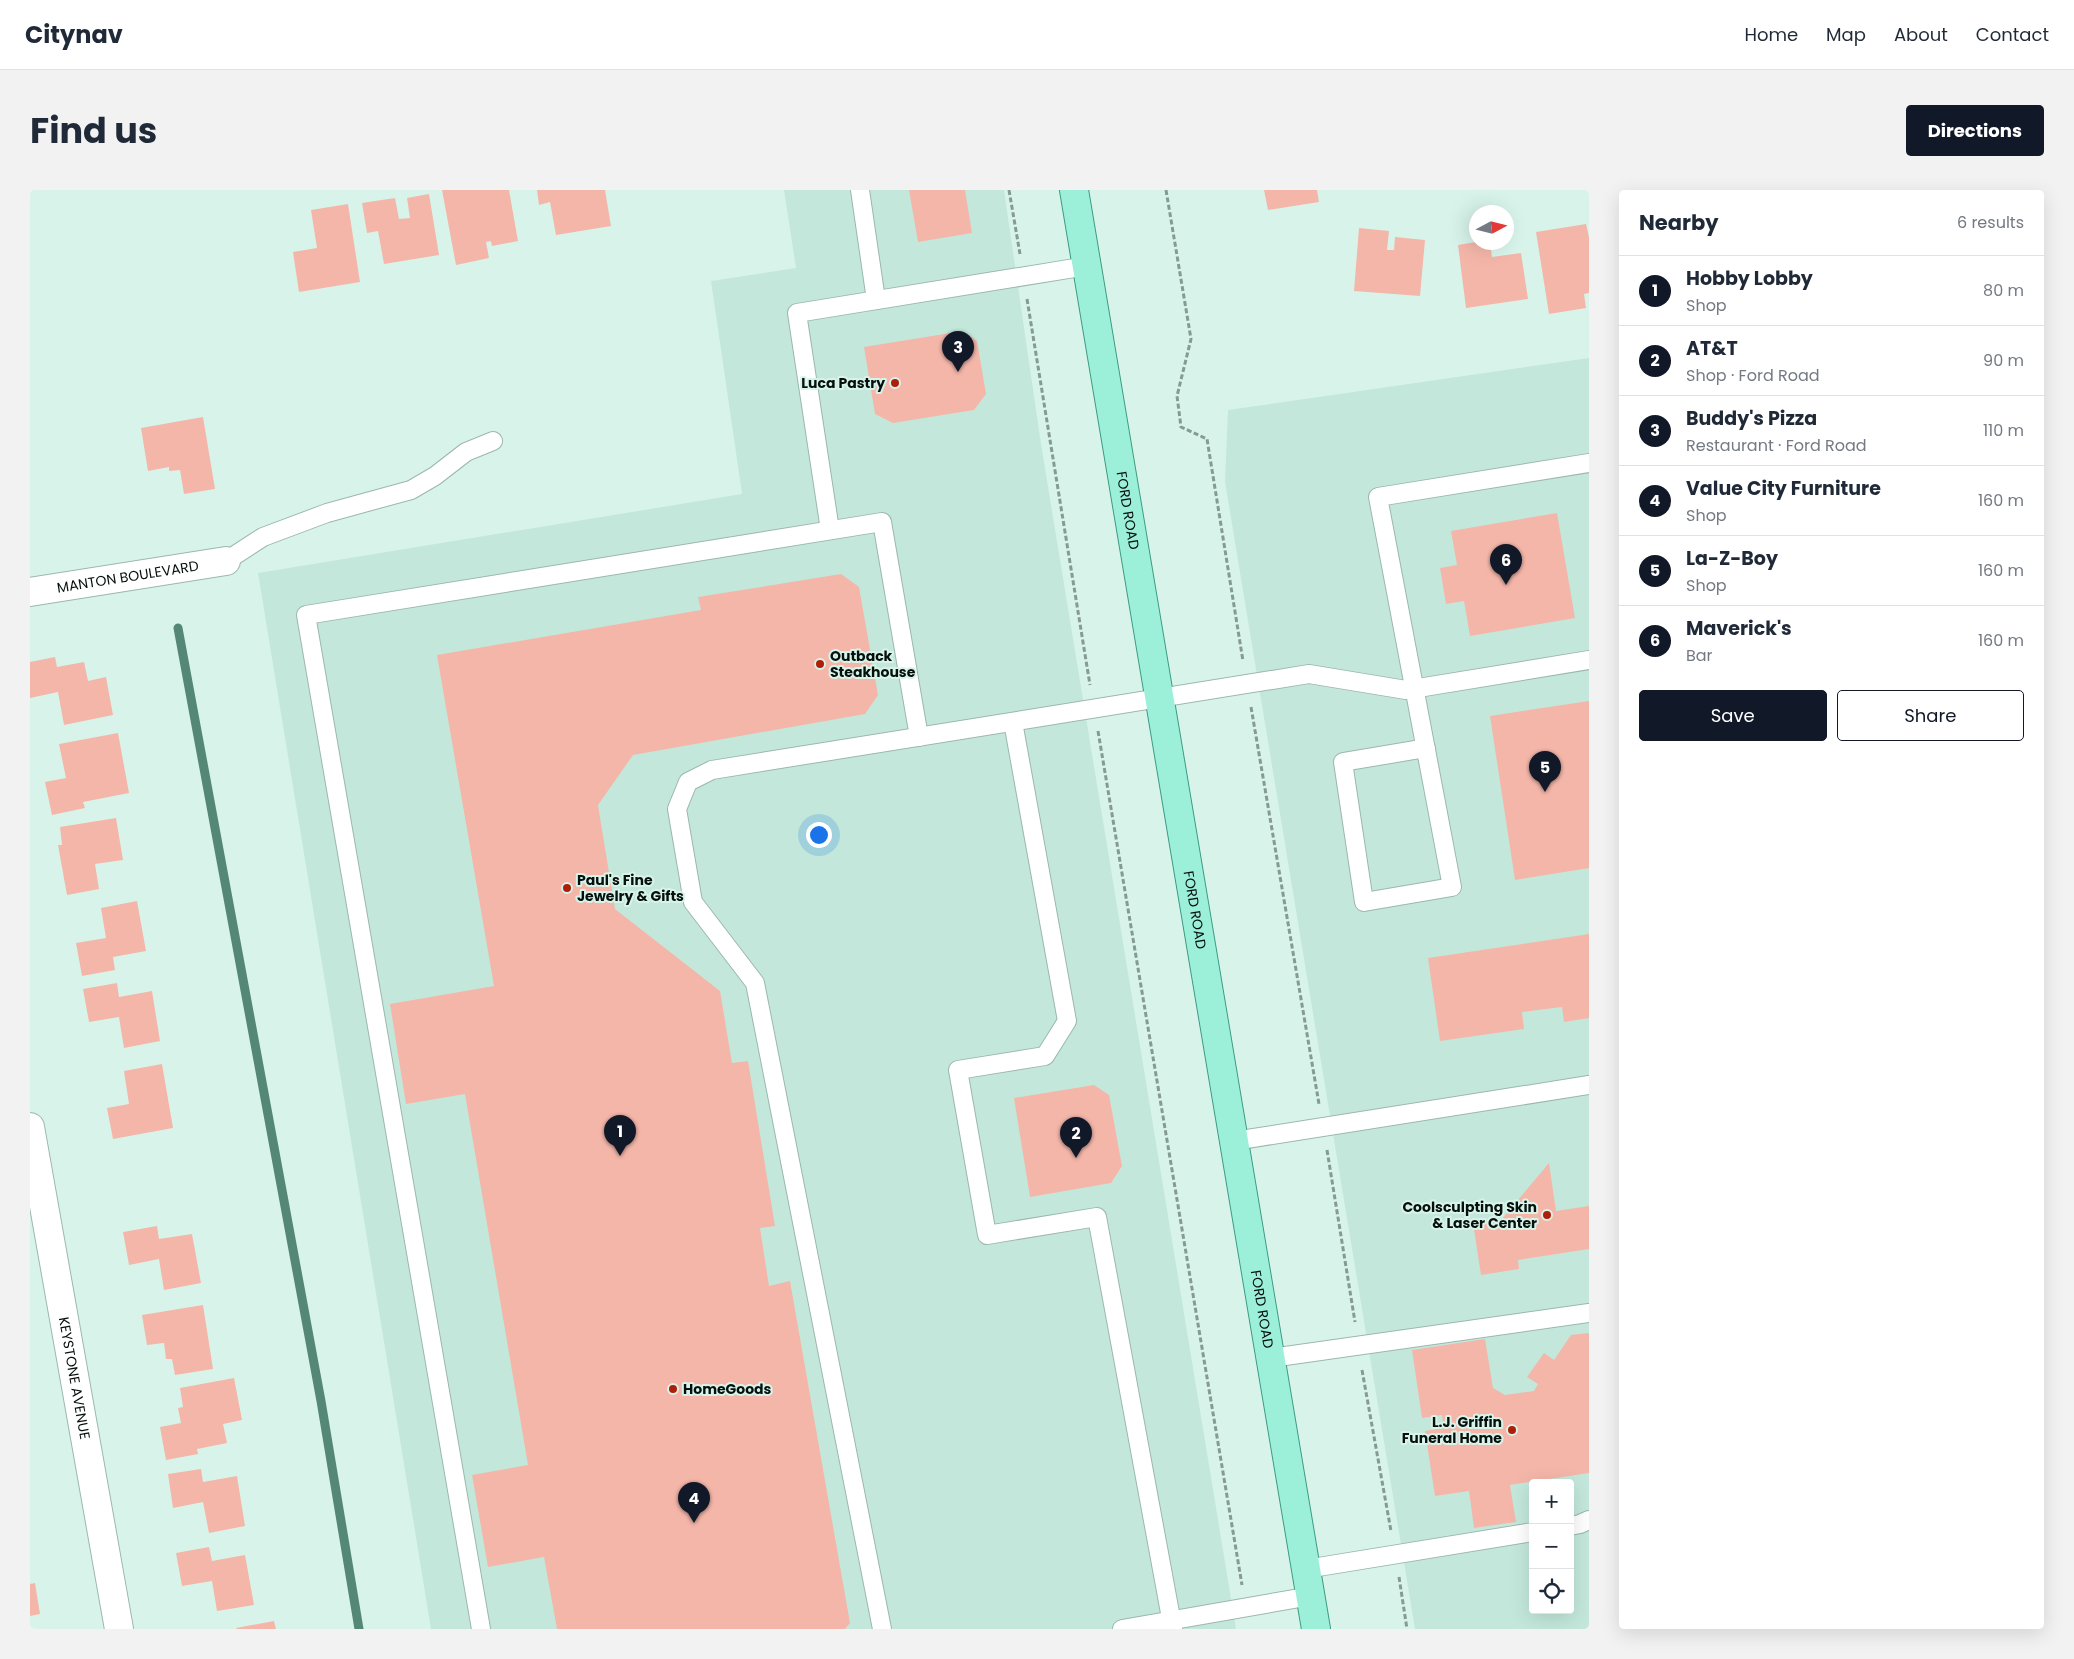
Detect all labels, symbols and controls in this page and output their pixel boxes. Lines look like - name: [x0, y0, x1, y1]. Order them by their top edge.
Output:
- text: Citynav: [25, 18, 123, 51]
- text: Home: [1744, 22, 1798, 47]
- text: Map: [1826, 22, 1866, 47]
- text: About: [1894, 22, 1948, 47]
- text: Contact: [1976, 22, 2049, 47]
- button: Directions: [1906, 105, 2044, 156]
- text: Find us: [30, 106, 157, 155]
- north arrow: [1469, 205, 1514, 250]
- text: Nearby: [1639, 208, 1719, 237]
- text: 6 results: [1957, 211, 2024, 234]
- text: Hobby Lobby: [1686, 265, 1813, 292]
- text: 1: [1652, 279, 1658, 302]
- text: 80 m: [1983, 279, 2024, 302]
- text: Shop: [1686, 294, 1727, 317]
- pin: 3: [942, 331, 974, 372]
- text: AT&T: [1686, 335, 1738, 362]
- text: 2: [1650, 349, 1660, 372]
- text: 90 m: [1983, 349, 2024, 372]
- text: Shop · Ford Road: [1686, 364, 1820, 387]
- place label: Luca Pastry: [801, 373, 885, 393]
- marker: Luca Pastry: [889, 377, 901, 389]
- text: Buddy's Pizza: [1686, 405, 1817, 432]
- text: 3: [1650, 419, 1660, 442]
- text: 110 m: [1983, 419, 2024, 442]
- text: Restaurant · Ford Road: [1686, 434, 1867, 457]
- street label: FORD ROAD: [1111, 470, 1144, 551]
- text: Value City Furniture: [1686, 475, 1881, 502]
- text: 4: [1650, 489, 1660, 512]
- text: 160 m: [1978, 489, 2024, 512]
- text: Shop: [1686, 504, 1727, 527]
- pin: 6: [1490, 544, 1522, 585]
- text: La-Z-Boy: [1686, 545, 1778, 572]
- street label: MANTON BOULEVARD: [56, 555, 200, 598]
- text: 5: [1650, 559, 1660, 582]
- text: 160 m: [1978, 559, 2024, 582]
- text: Shop: [1686, 574, 1727, 597]
- text: Maverick's: [1686, 615, 1792, 642]
- text: 6: [1650, 629, 1660, 652]
- text: 160 m: [1978, 629, 2024, 652]
- text: Bar: [1686, 644, 1713, 667]
- place label: Outback Steakhouse: [830, 646, 916, 682]
- marker: Outback Steakhouse: [814, 658, 826, 670]
- button: Save: [1639, 690, 1827, 741]
- button: Share: [1837, 690, 2024, 741]
- pin: 5: [1529, 751, 1561, 792]
- your location: [806, 822, 832, 848]
- street label: FORD ROAD: [1179, 869, 1212, 951]
- place label: Paul's Fine Jewelry & Gifts: [577, 870, 684, 906]
- marker: Paul's Fine Jewelry & Gifts: [561, 882, 573, 894]
- pin: 1: [604, 1115, 636, 1156]
- pin: 2: [1060, 1117, 1092, 1158]
- place label: Coolsculpting Skin & Laser Center: [1402, 1197, 1537, 1233]
- marker: Coolsculpting Skin & Laser Center: [1541, 1209, 1553, 1221]
- street label: FORD ROAD: [1246, 1269, 1279, 1350]
- street label: KEYSTONE AVENUE: [54, 1315, 95, 1441]
- place label: HomeGoods: [683, 1379, 772, 1399]
- marker: HomeGoods: [667, 1383, 679, 1395]
- place label: L.J. Griffin Funeral Home: [1402, 1412, 1502, 1448]
- marker: L.J. Griffin Funeral Home: [1506, 1424, 1518, 1436]
- map controls: [1529, 1479, 1574, 1614]
- button: +: [1529, 1479, 1574, 1524]
- pin: 4: [678, 1482, 710, 1523]
- button: −: [1529, 1524, 1574, 1569]
- button: locate: [1529, 1569, 1574, 1614]

